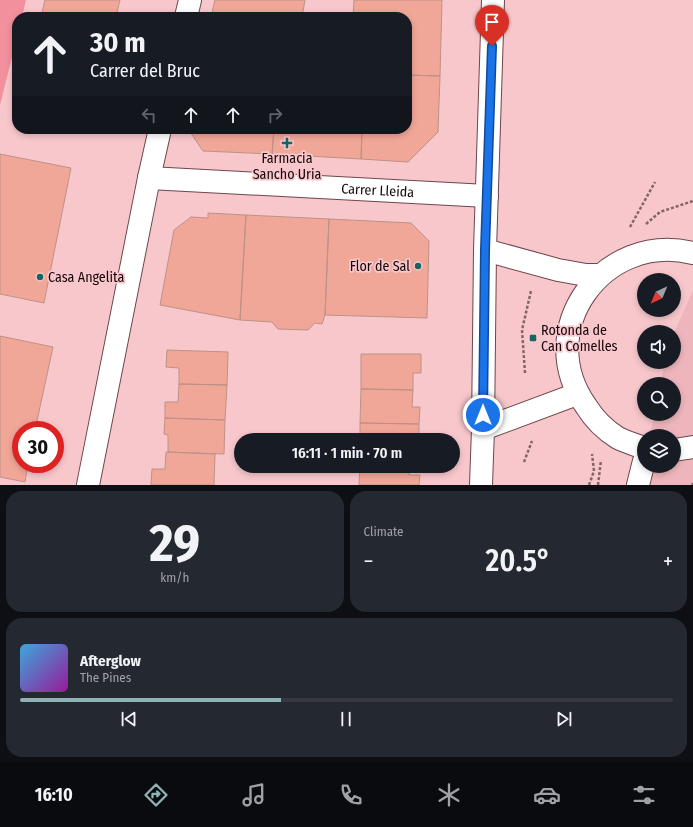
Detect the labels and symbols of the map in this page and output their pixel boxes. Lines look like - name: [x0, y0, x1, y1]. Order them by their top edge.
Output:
- pin: [475, 5, 509, 46]
- marker: Farmacia Sancho Uria: [282, 138, 292, 148]
- place label: Farmacia Sancho Uria: [253, 150, 321, 183]
- street label: Carrer Lleida: [341, 180, 415, 201]
- place label: Flor de Sal: [350, 258, 410, 275]
- marker: Flor de Sal: [413, 261, 423, 271]
- place label: Casa Angelita: [48, 269, 124, 286]
- marker: Casa Angelita: [35, 272, 45, 282]
- north arrow: [637, 273, 681, 317]
- place label: Rotonda de Can Comelles: [541, 322, 618, 355]
- marker: Rotonda de Can Comelles: [528, 333, 538, 343]
- position arrow: [462, 394, 504, 436]
- speed limit sign: 30: [12, 421, 64, 473]

